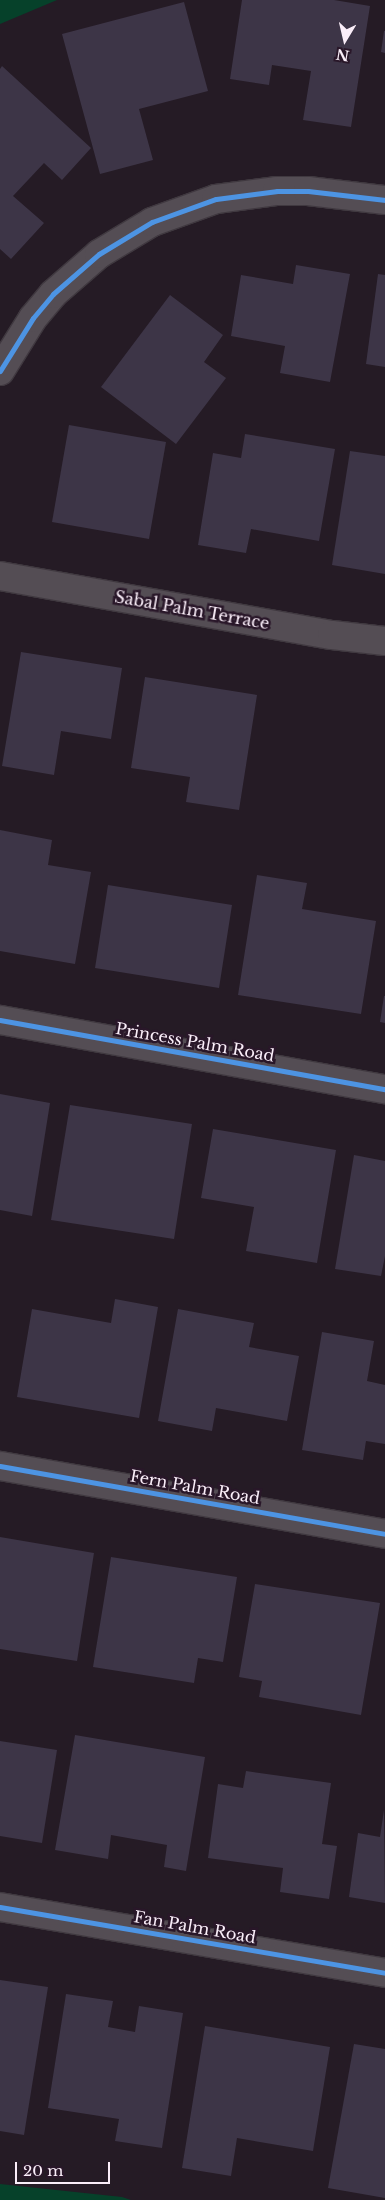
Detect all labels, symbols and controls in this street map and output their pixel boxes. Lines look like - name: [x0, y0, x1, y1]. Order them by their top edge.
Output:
- north arrow: [320, 15, 370, 65]
- text: N: [335, 45, 351, 65]
- street label: Sabal Palm Terrace: [113, 587, 271, 633]
- street label: Princess Palm Road: [114, 1019, 276, 1065]
- street label: Fern Palm Road: [128, 1466, 262, 1508]
- street label: Fan Palm Road: [132, 1907, 258, 1947]
- scale bar: [18, 2152, 112, 2184]
- text: 20 m: [23, 2161, 63, 2180]

